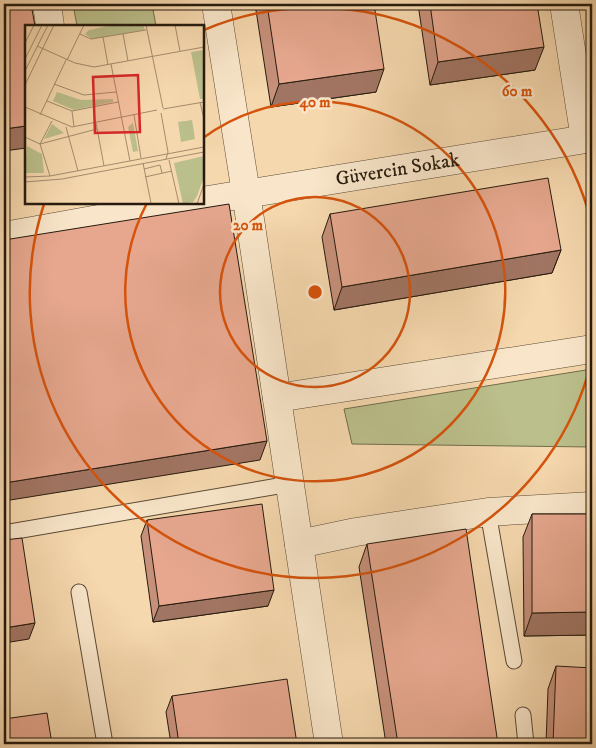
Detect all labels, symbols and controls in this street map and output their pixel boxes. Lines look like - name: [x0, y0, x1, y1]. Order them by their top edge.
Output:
- inset map: [25, 25, 204, 204]
- text: 60 m: [502, 82, 533, 101]
- text: 40 m: [298, 93, 331, 112]
- street label: Güvercin Sokak: [334, 147, 461, 192]
- text: 20 m: [233, 216, 264, 235]
- centre of rings: [306, 283, 324, 301]

